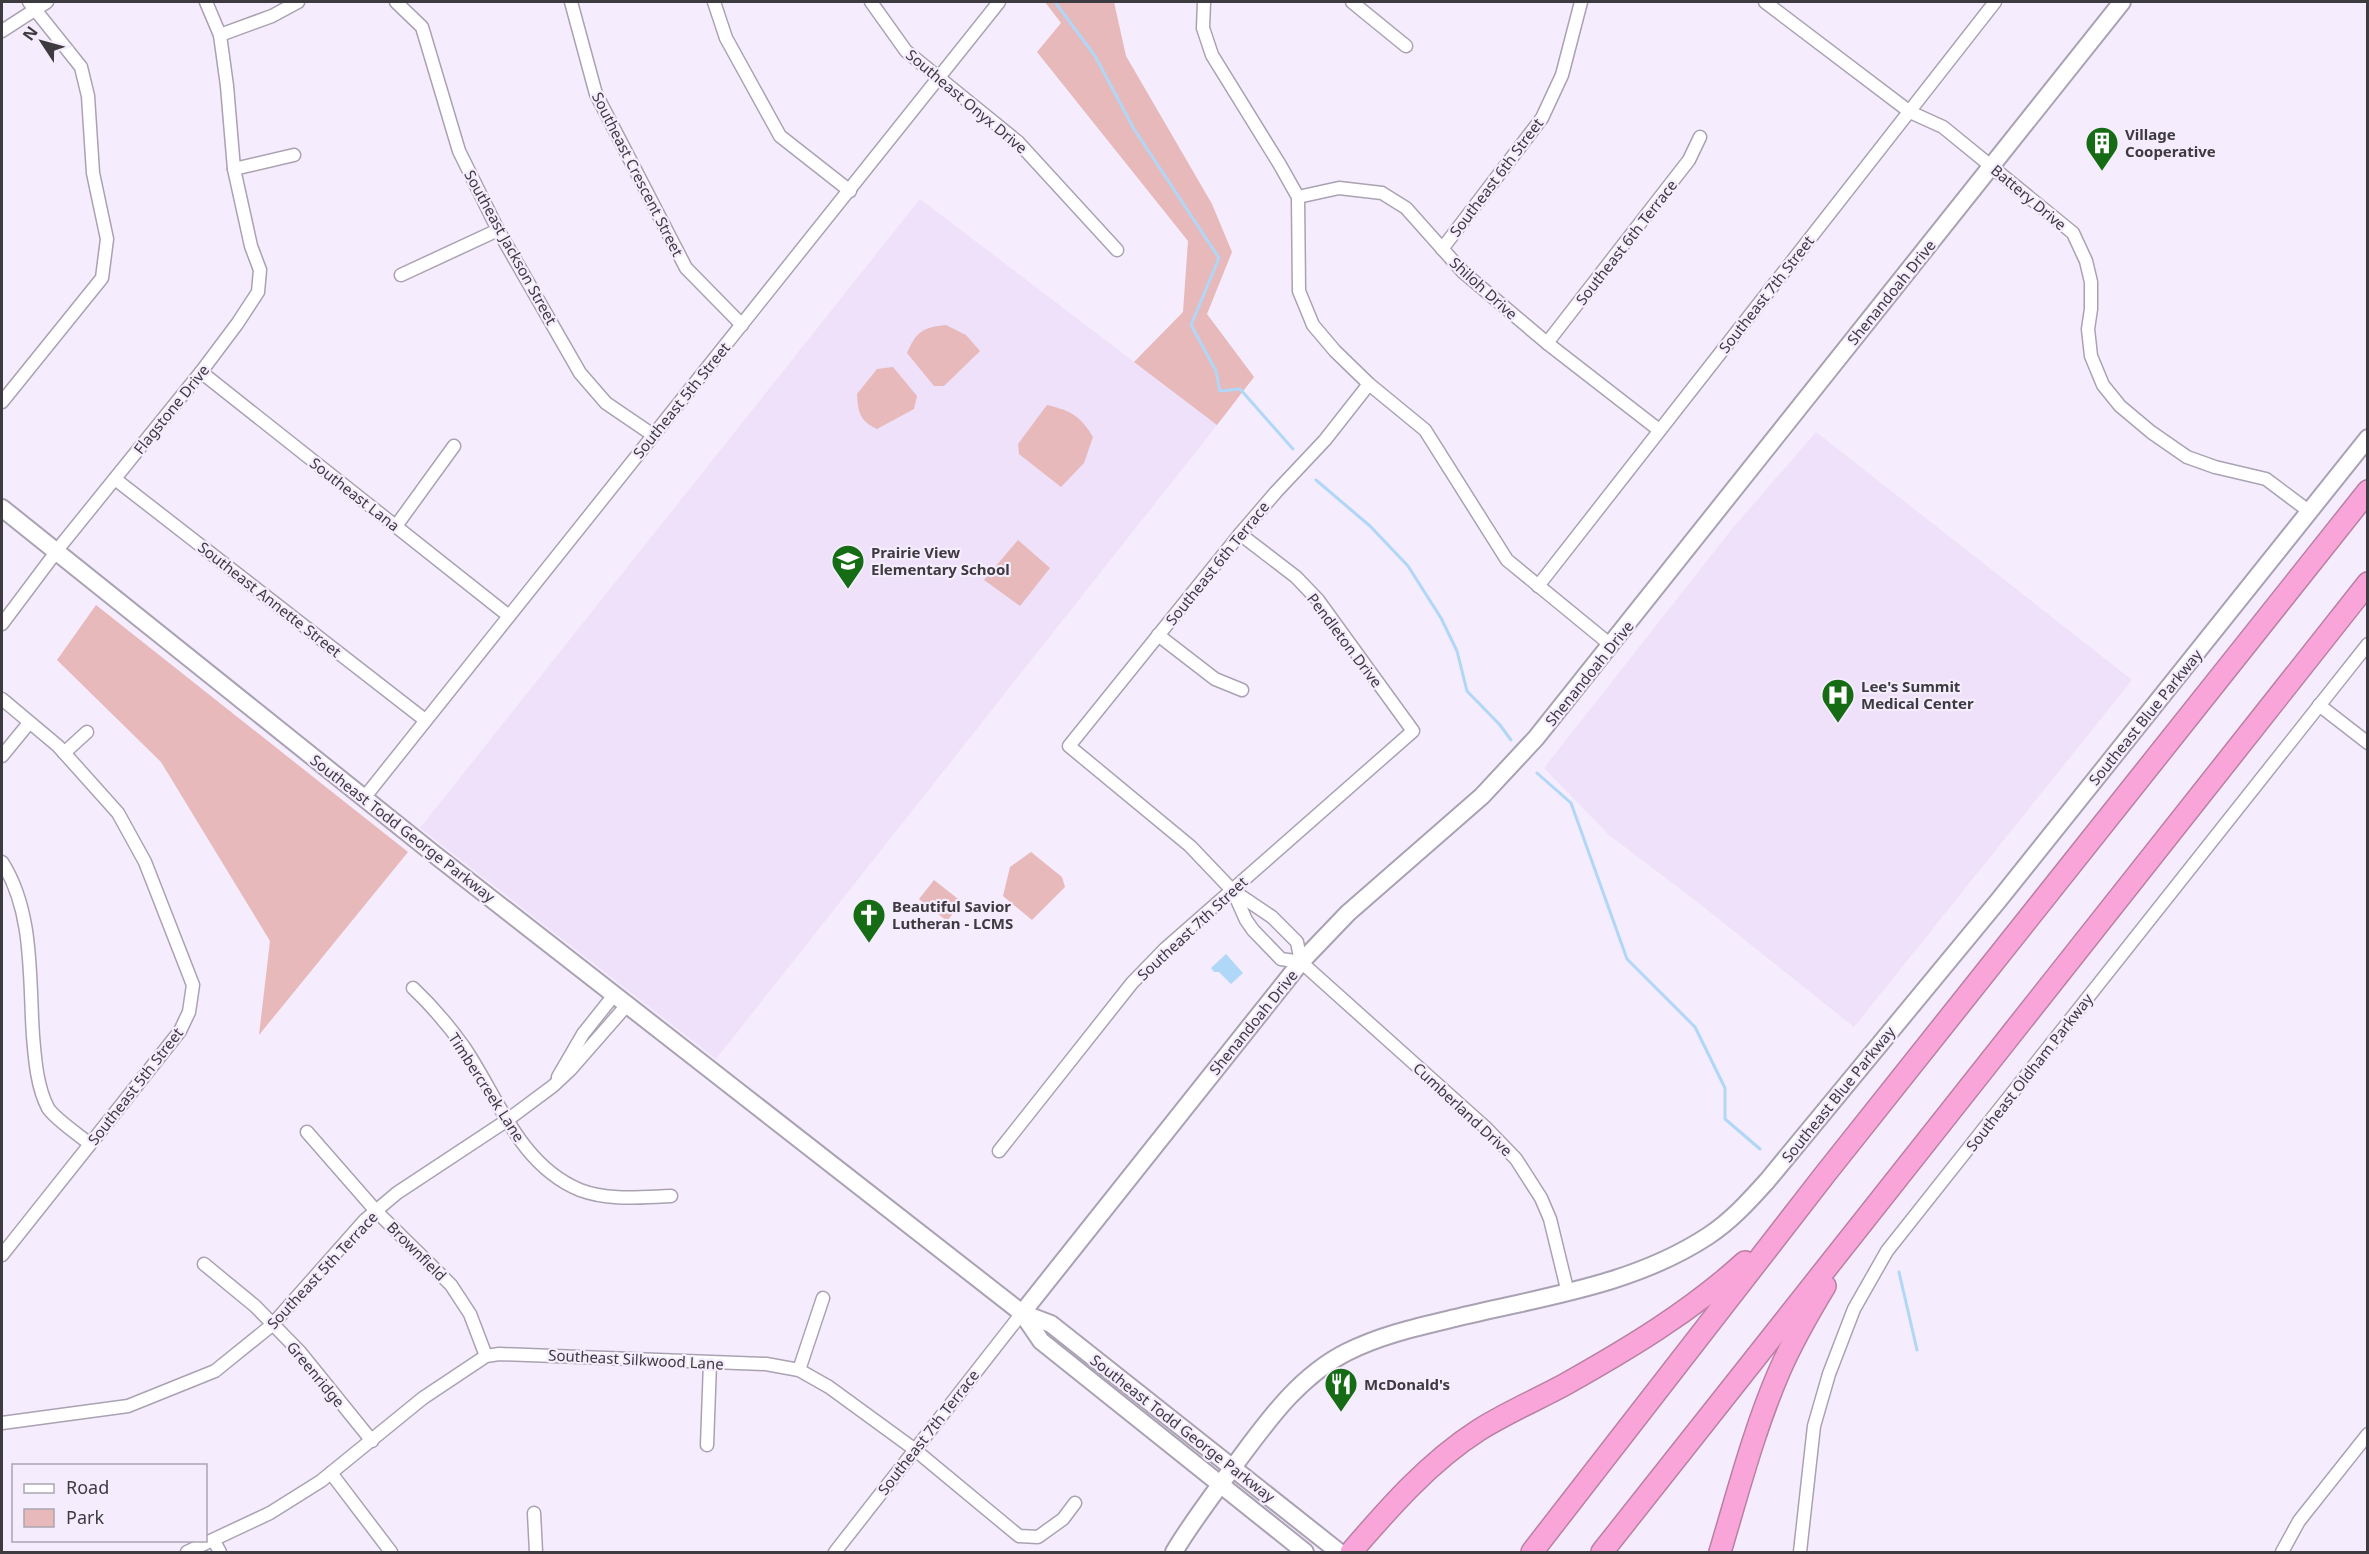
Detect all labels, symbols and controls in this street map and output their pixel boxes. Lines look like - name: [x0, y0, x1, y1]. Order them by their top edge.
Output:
- north arrow: [12, 12, 72, 72]
- text: N: [17, 21, 43, 45]
- street label: Southeast Onyx Drive: [902, 44, 1032, 158]
- street label: Southeast Crescent Street: [588, 88, 688, 260]
- street label: Southeast 6th Street: [1445, 113, 1548, 240]
- place label: Village Cooperative: [2125, 124, 2216, 161]
- building icon: Village Cooperative: [2084, 125, 2120, 172]
- street label: Battery Drive: [1987, 160, 2071, 234]
- street label: Southeast Jackson Street: [460, 166, 562, 328]
- street label: Southeast 6th Terrace: [1571, 175, 1681, 309]
- street label: Southeast 7th Street: [1714, 231, 1818, 357]
- street label: Shenandoah Drive: [1842, 235, 1940, 349]
- street label: Shiloh Drive: [1446, 252, 1522, 324]
- street label: Southeast 5th Street: [628, 337, 734, 462]
- street label: Flagstone Drive: [129, 360, 213, 458]
- street label: Southeast Lana: [306, 453, 404, 535]
- street label: Southeast 6th Terrace: [1161, 497, 1273, 629]
- street label: Southeast Annette Street: [194, 537, 346, 662]
- place label: Prairie View Elementary School: [871, 542, 1010, 579]
- school or university icon: Prairie View Elementary School: [830, 543, 866, 590]
- street label: Pendleton Drive: [1303, 589, 1387, 691]
- street label: Shenandoah Drive: [1540, 616, 1638, 730]
- street label: Southeast Blue Parkway: [2084, 645, 2206, 789]
- place label: Lee's Summit Medical Center: [1861, 676, 1974, 713]
- hospital icon: Lee's Summit Medical Center: [1820, 677, 1856, 724]
- street label: Southeast Todd George Parkway: [307, 750, 500, 907]
- street label: Southeast 7th Street: [1133, 871, 1252, 984]
- place label: Beautiful Savior Lutheran - LCMS: [892, 896, 1013, 933]
- church icon: Beautiful Savior Lutheran - LCMS: [851, 897, 887, 944]
- street label: Shenandoah Drive: [1204, 965, 1302, 1079]
- street label: Southeast Oldham Parkway: [1961, 989, 2097, 1155]
- street label: Southeast Blue Parkway: [1777, 1022, 1899, 1166]
- street label: Southeast 5th Street: [83, 1023, 187, 1149]
- street label: Timbercreek Lane: [444, 1029, 530, 1145]
- street label: Cumberland Drive: [1409, 1058, 1517, 1160]
- street label: Southeast 5th Terrace: [262, 1207, 382, 1333]
- street label: Brownfield: [383, 1217, 451, 1285]
- street label: Greenridge: [283, 1337, 349, 1411]
- street label: Southeast Silkwood Lane: [548, 1344, 724, 1374]
- street label: Southeast Todd George Parkway: [1087, 1350, 1280, 1507]
- street label: Southeast 7th Terrace: [873, 1365, 983, 1499]
- restaurant icon: McDonald's: [1323, 1366, 1359, 1413]
- place label: McDonald's: [1364, 1374, 1450, 1394]
- legend: [12, 1464, 207, 1542]
- text: Road: [66, 1475, 109, 1499]
- text: Park: [66, 1505, 104, 1529]

